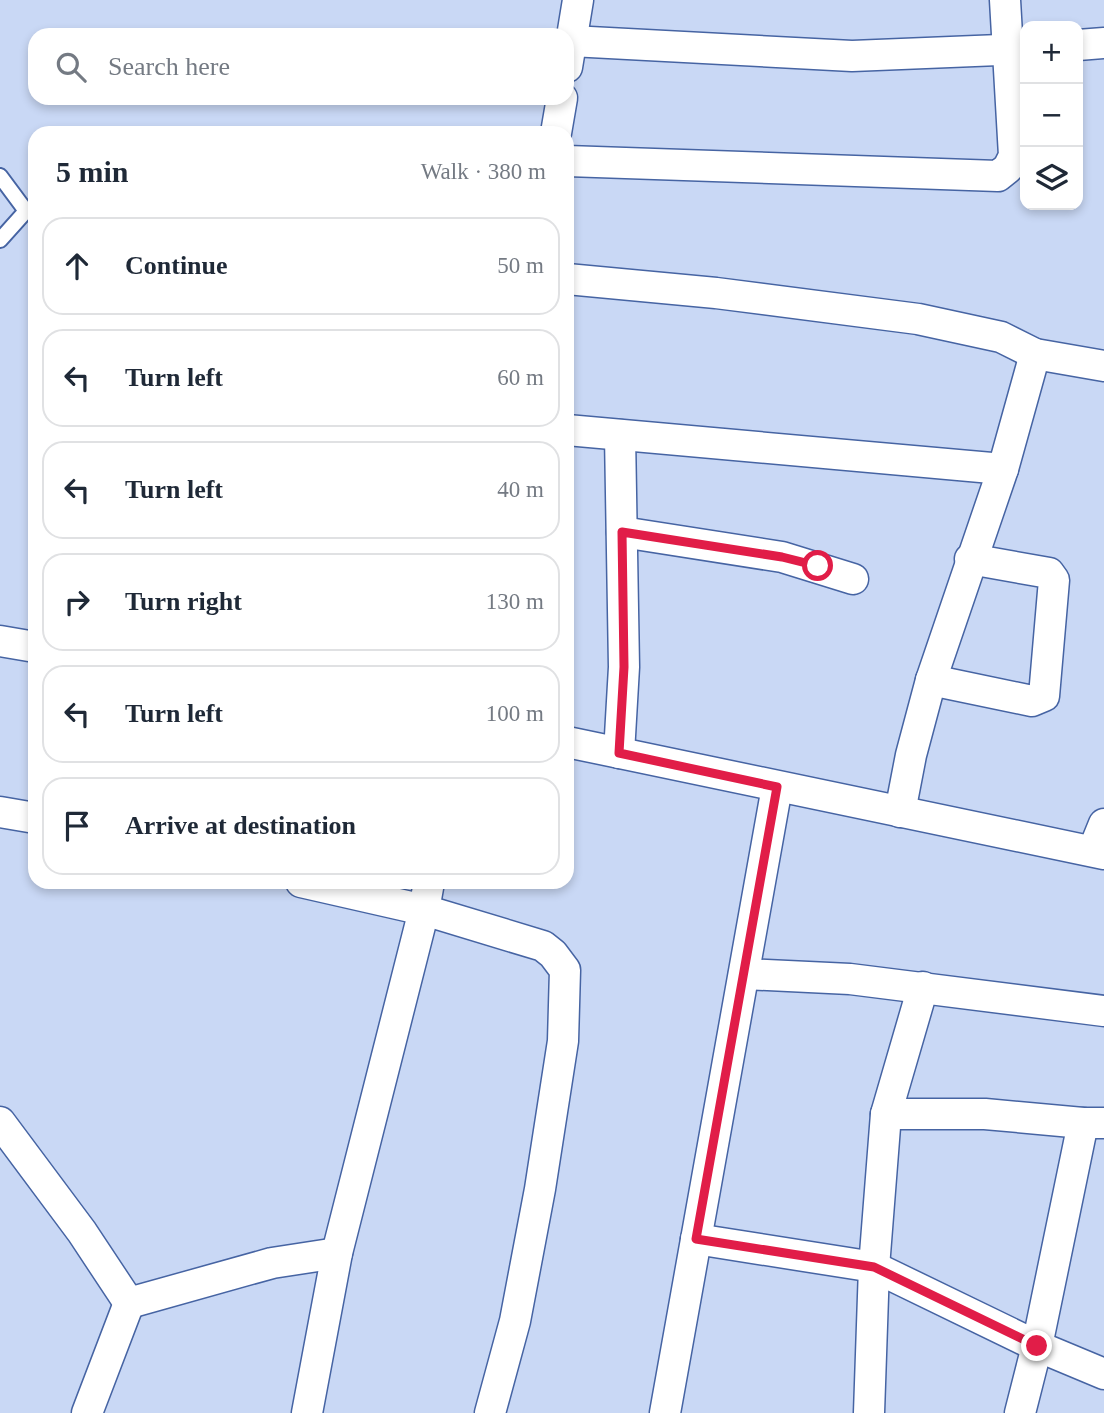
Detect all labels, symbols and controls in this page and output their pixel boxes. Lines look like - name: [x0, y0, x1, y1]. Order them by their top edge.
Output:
- map controls: [1020, 21, 1083, 210]
- button: +: [1020, 21, 1083, 84]
- search box: [28, 28, 574, 105]
- icon: search: [52, 48, 90, 86]
- text: Search here: [108, 52, 230, 81]
- button: −: [1020, 84, 1083, 147]
- button: layers: [1020, 147, 1083, 210]
- text: 5 min: [56, 155, 129, 188]
- text: Walk · 380 m: [421, 159, 546, 184]
- icon: ahead: [58, 247, 96, 285]
- text: Continue: [125, 251, 228, 280]
- text: 50 m: [497, 253, 544, 278]
- icon: left: [58, 359, 96, 397]
- text: Turn left: [125, 363, 223, 392]
- text: 60 m: [497, 365, 544, 390]
- icon: left: [58, 471, 96, 509]
- text: Turn left: [125, 475, 223, 504]
- text: 40 m: [497, 477, 544, 502]
- route start: [802, 550, 833, 581]
- icon: right: [58, 583, 96, 621]
- text: Turn right: [125, 587, 242, 616]
- text: 130 m: [486, 589, 544, 614]
- icon: left: [58, 695, 96, 733]
- text: Turn left: [125, 699, 223, 728]
- text: 100 m: [486, 701, 544, 726]
- icon: arrive: [58, 807, 96, 845]
- text: Arrive at destination: [125, 811, 356, 840]
- route end: [1021, 1330, 1052, 1361]

